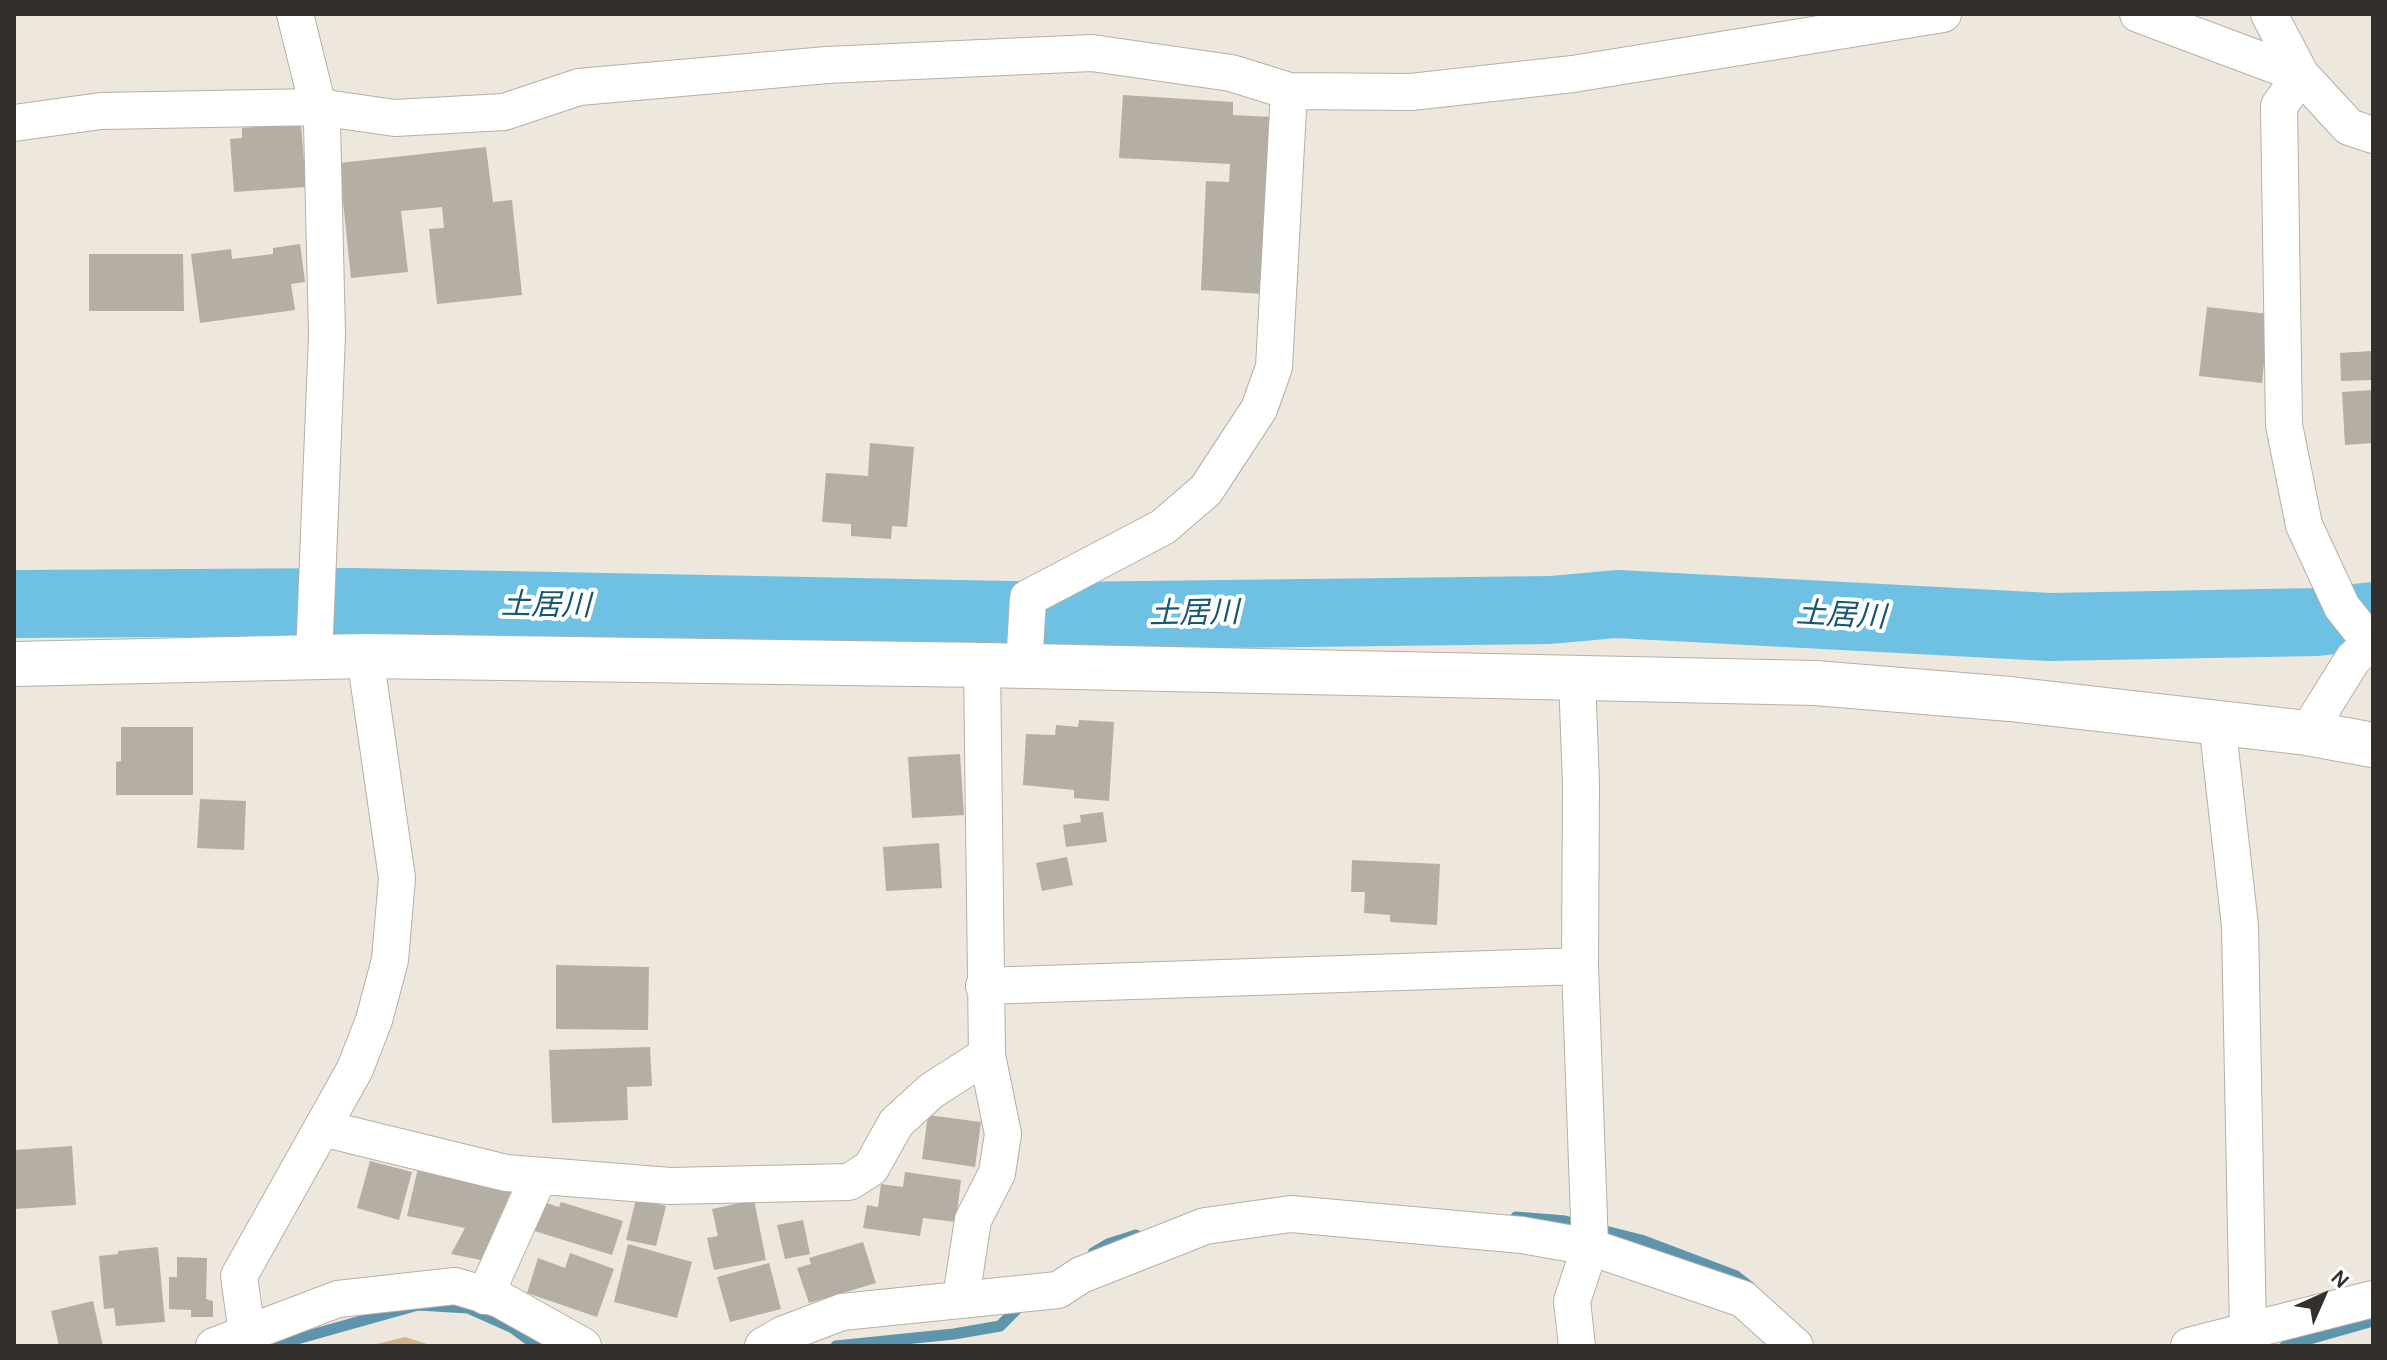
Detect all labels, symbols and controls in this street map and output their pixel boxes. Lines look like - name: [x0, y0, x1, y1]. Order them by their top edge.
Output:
- water label: 土居川: [501, 587, 591, 625]
- water label: 土居川: [1149, 595, 1239, 633]
- water label: 土居川: [1795, 596, 1887, 636]
- north arrow: [2283, 1256, 2363, 1336]
- text: N: [2325, 1264, 2355, 1294]

